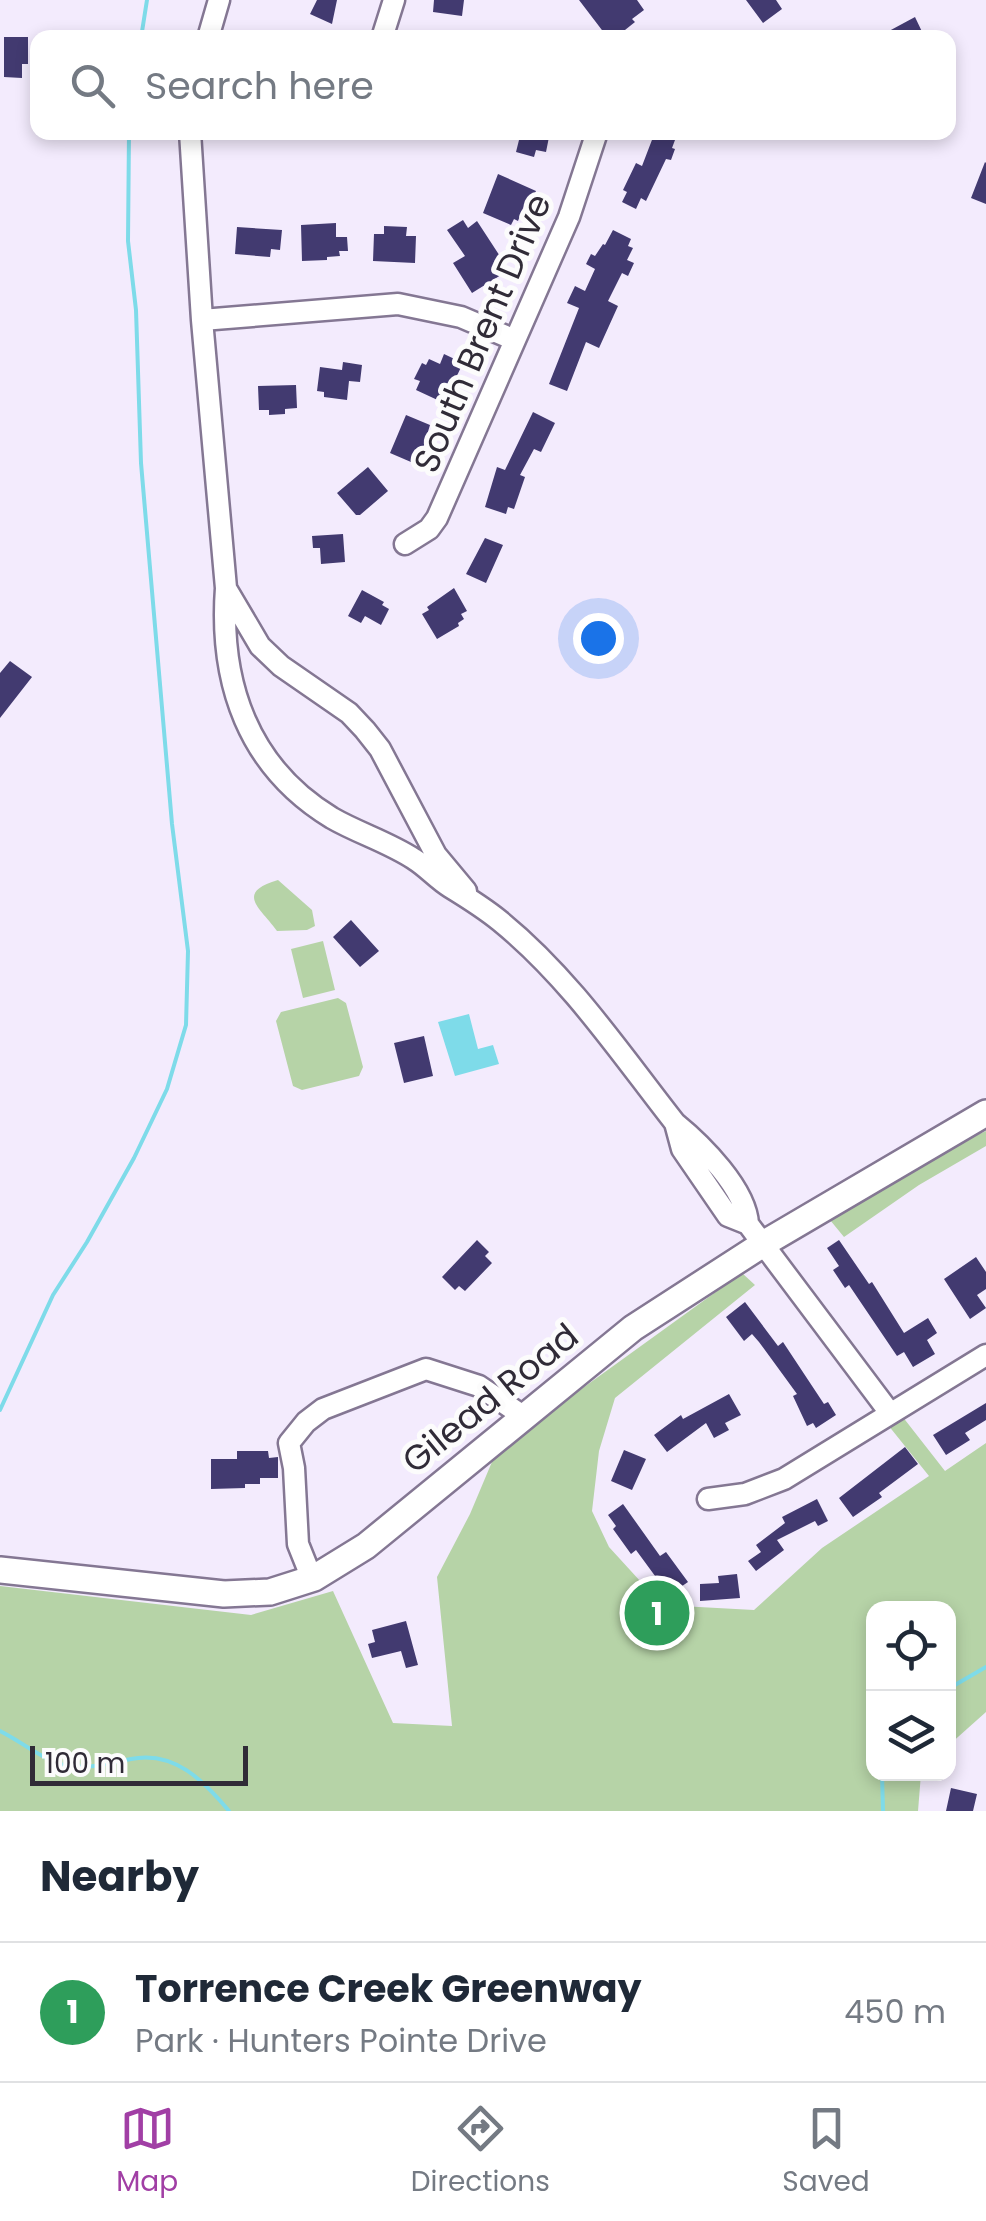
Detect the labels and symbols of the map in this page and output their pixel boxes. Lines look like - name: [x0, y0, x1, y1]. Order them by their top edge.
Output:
- street label: South Brent Drive: [401, 186, 563, 480]
- your location: [573, 613, 624, 664]
- street label: Gilead Road: [391, 1312, 589, 1484]
- pin: 1: [624, 1576, 690, 1650]
- scale bar: [30, 1741, 248, 1786]

